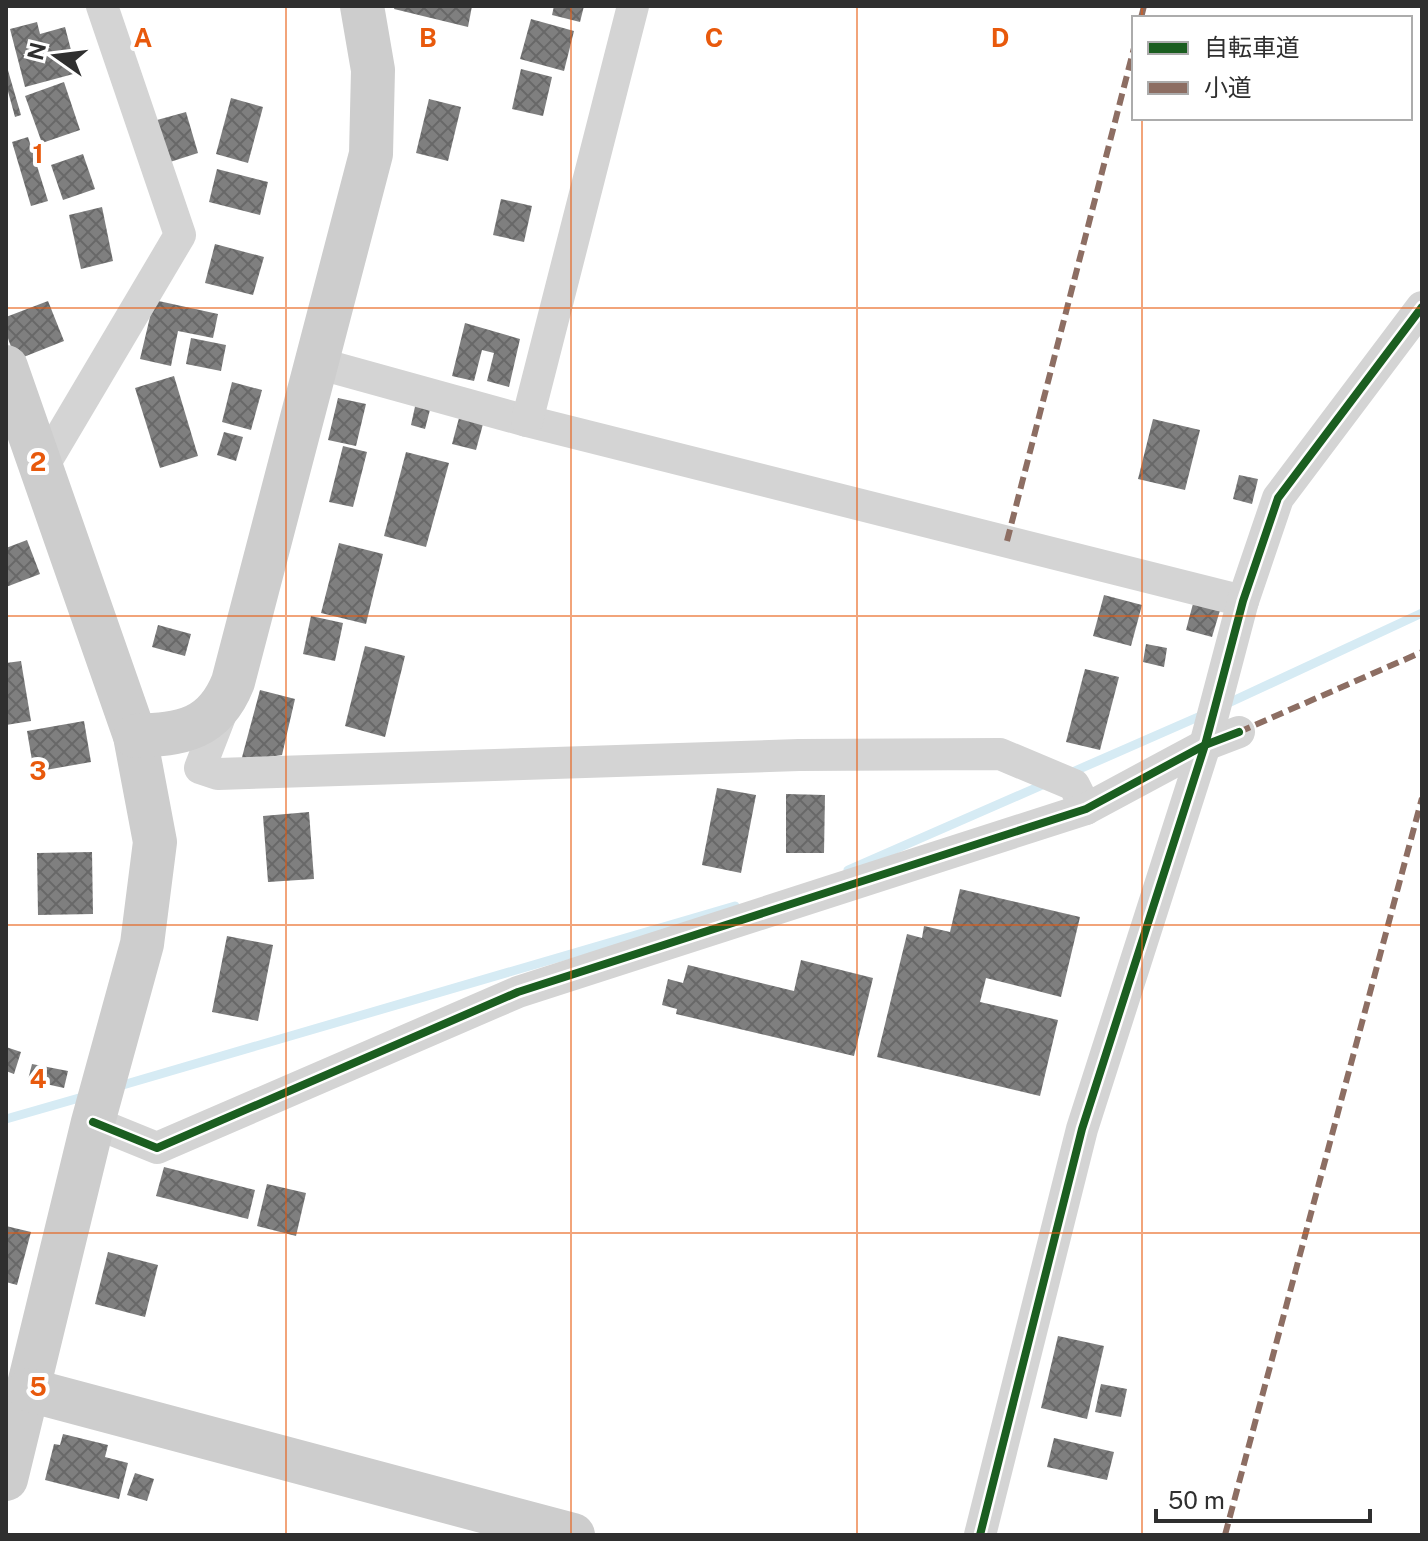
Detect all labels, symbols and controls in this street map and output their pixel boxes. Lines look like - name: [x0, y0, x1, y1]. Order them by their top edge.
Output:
- north arrow: [16, 16, 96, 96]
- legend: [1132, 16, 1412, 120]
- text: A: [134, 22, 153, 53]
- text: B: [419, 22, 437, 53]
- text: C: [705, 22, 723, 53]
- text: D: [991, 22, 1009, 53]
- text: 自転車道: [1204, 33, 1300, 61]
- text: N: [22, 40, 51, 63]
- text: 小道: [1204, 73, 1252, 101]
- text: 1: [32, 138, 44, 169]
- text: 2: [30, 446, 46, 477]
- text: 3: [29, 755, 47, 786]
- text: 4: [29, 1063, 47, 1094]
- text: 5: [29, 1371, 47, 1402]
- scale bar: [1156, 1473, 1370, 1523]
- text: 50 m: [1168, 1486, 1225, 1514]

